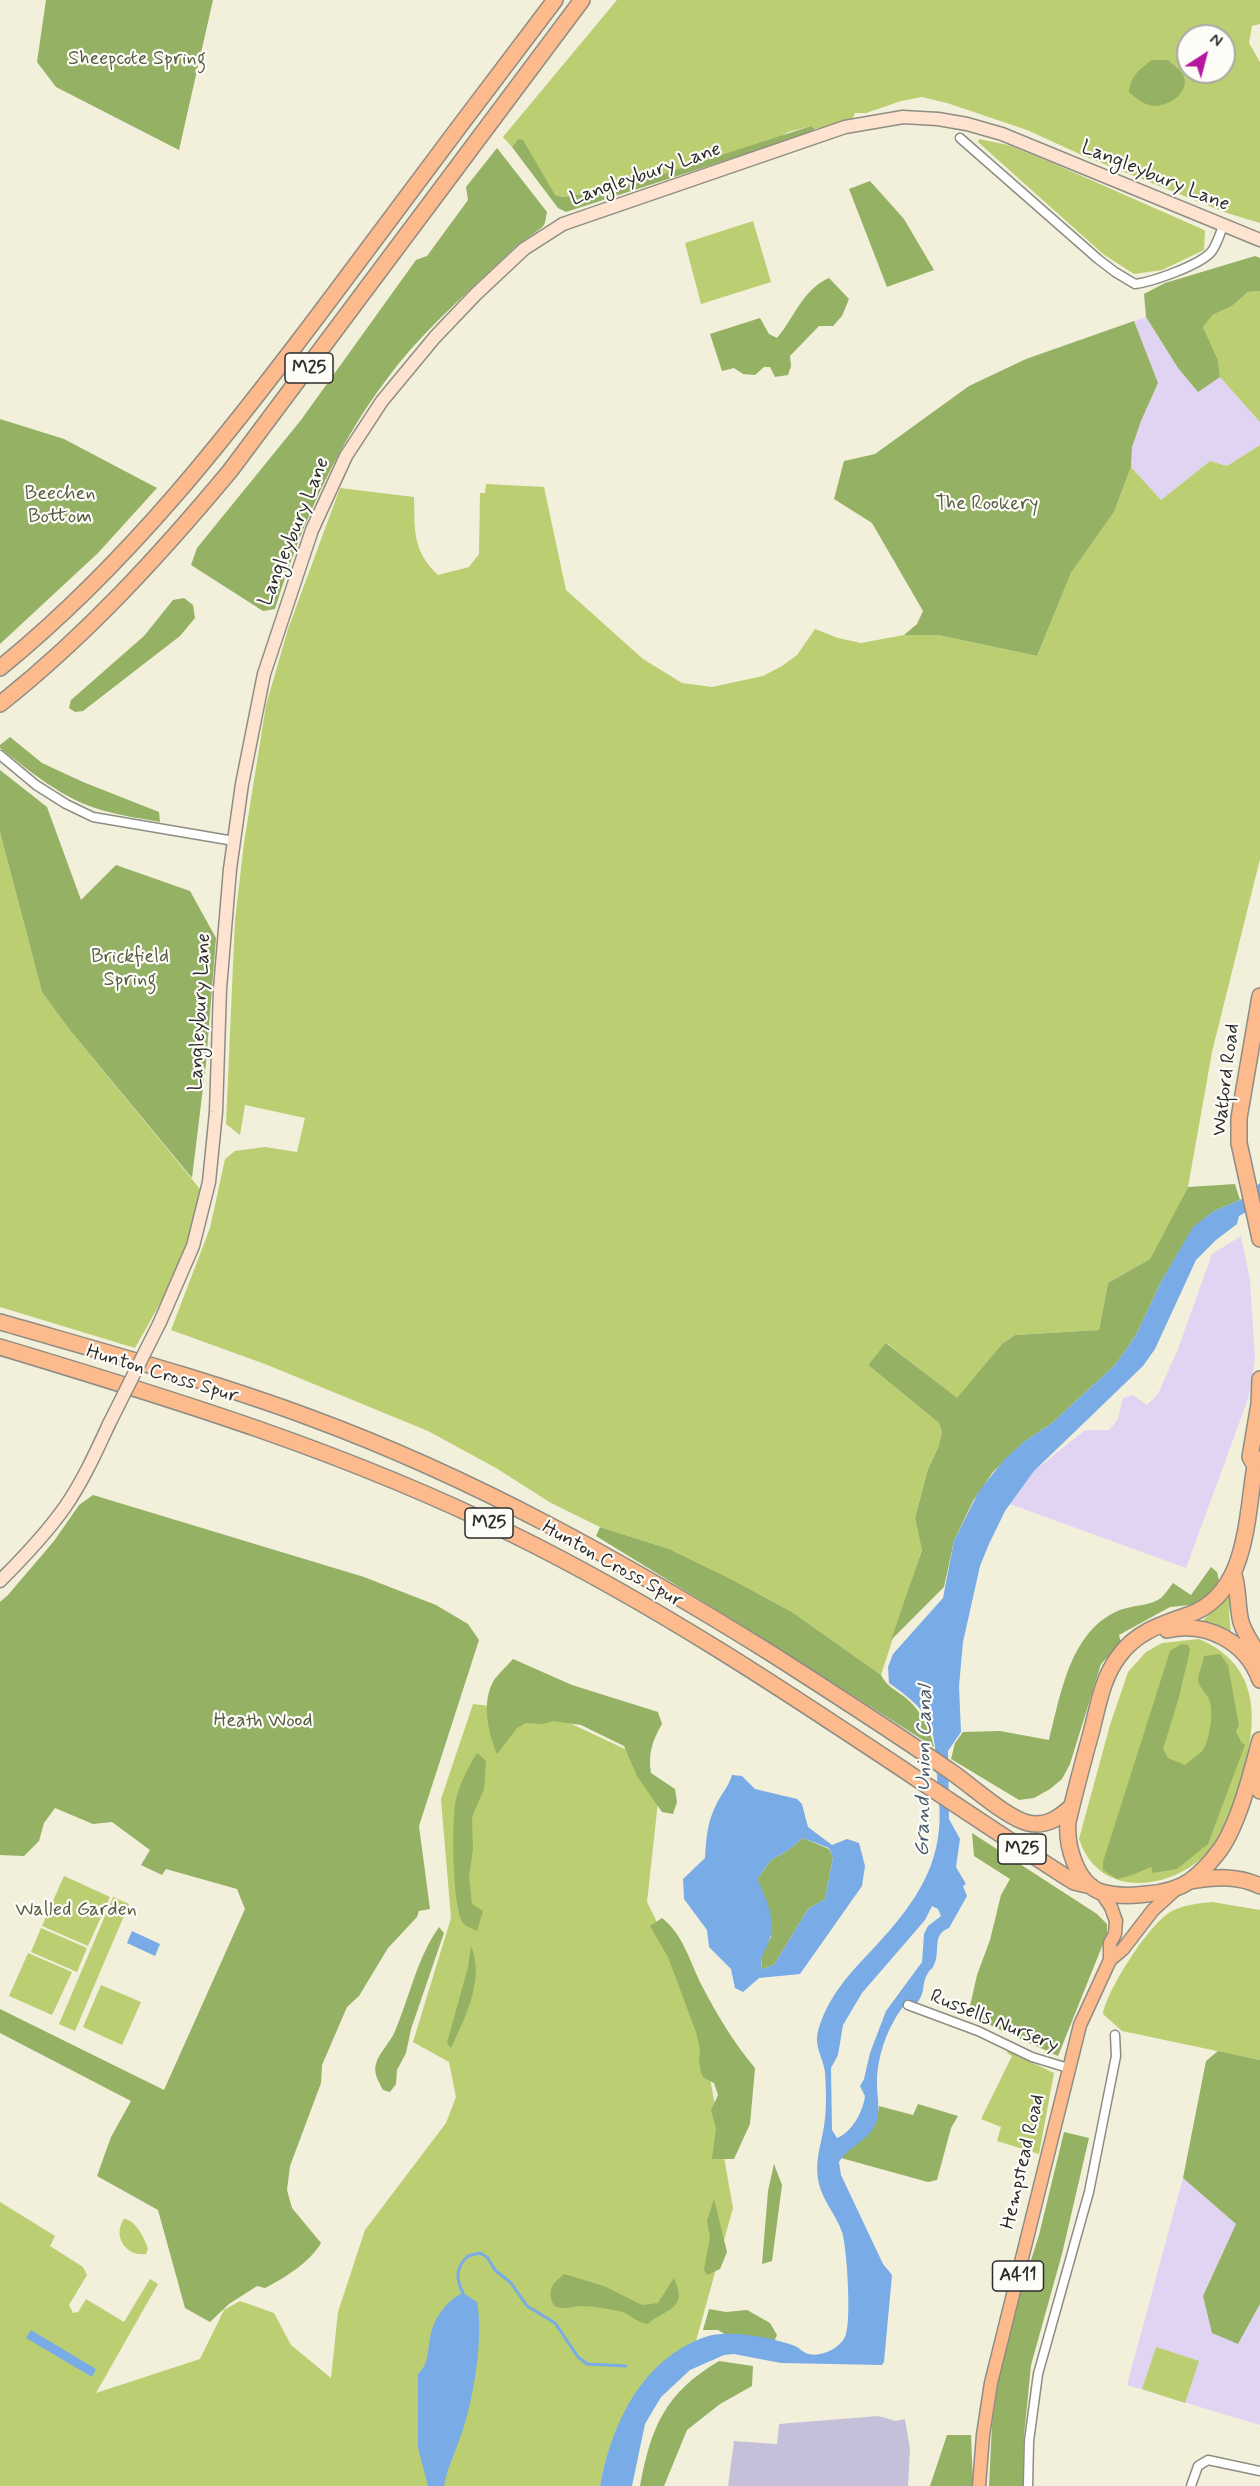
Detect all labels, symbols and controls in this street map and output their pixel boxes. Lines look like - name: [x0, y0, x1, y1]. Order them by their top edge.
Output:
- north arrow: [1176, 24, 1236, 84]
- text: N: [1205, 29, 1226, 52]
- park label: Sheepcote Spring: [68, 48, 206, 72]
- street label: Langleybury Lane: [1077, 136, 1233, 218]
- street label: Langleybury Lane: [568, 138, 724, 212]
- road number: M25: [285, 353, 333, 383]
- street label: Langleybury Lane: [254, 454, 336, 610]
- park label: Beechen Bottom: [24, 483, 96, 530]
- park label: The Rookery: [935, 493, 1039, 517]
- street label: Langleybury Lane: [185, 933, 217, 1091]
- park label: Brickfield Spring: [91, 946, 169, 993]
- street label: Watford Road: [1208, 1022, 1246, 1138]
- street label: Hunton Cross Spur: [83, 1340, 241, 1410]
- road number: M25: [465, 1508, 513, 1538]
- street label: Hunton Cross Spur: [537, 1516, 687, 1614]
- water label: Grand Union Canal: [911, 1685, 939, 1857]
- park label: Heath Wood: [214, 1710, 312, 1734]
- road number: M25: [998, 1834, 1046, 1864]
- park label: Walled Garden: [15, 1899, 137, 1923]
- street label: Russells Nursery: [926, 1985, 1062, 2059]
- street label: Hempstead Road: [997, 2092, 1051, 2232]
- road number: A411: [992, 2261, 1044, 2291]

